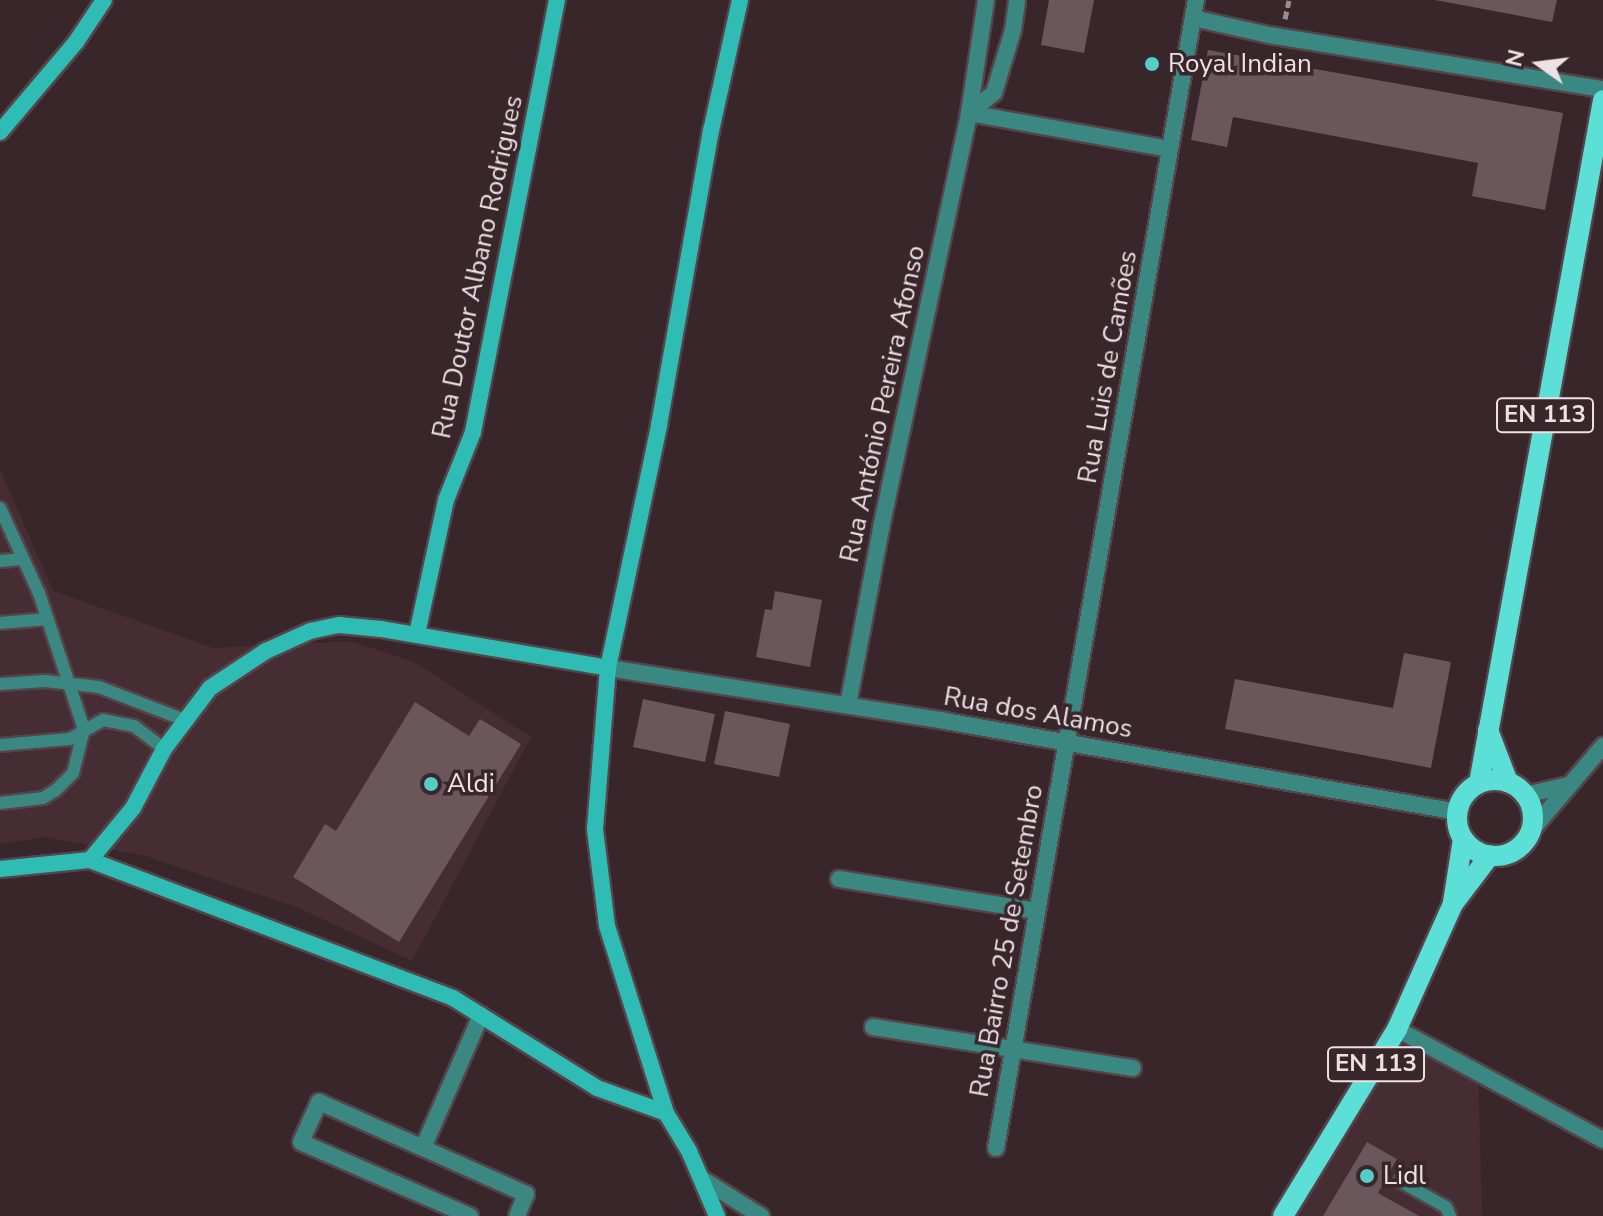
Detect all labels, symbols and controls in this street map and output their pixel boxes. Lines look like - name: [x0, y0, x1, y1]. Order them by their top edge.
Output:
- north arrow: [1499, 24, 1579, 104]
- text: N: [1499, 47, 1532, 70]
- place label: Royal Indian: [1168, 48, 1312, 80]
- marker: Royal Indian: [1143, 55, 1161, 73]
- street label: Rua Doutor Albano Rodrigues: [426, 93, 530, 441]
- street label: Rua António Pereira Afonso: [834, 243, 932, 565]
- street label: Rua Luis de Camões: [1072, 248, 1144, 486]
- road number: EN 113: [1495, 395, 1595, 435]
- street label: Rua dos Alamos: [941, 681, 1135, 745]
- place label: Aldi: [447, 768, 495, 800]
- marker: Aldi: [422, 775, 440, 793]
- street label: Rua Bairro 25 de Setembro: [964, 782, 1050, 1100]
- road number: EN 113: [1326, 1044, 1426, 1084]
- place label: Lidl: [1383, 1160, 1426, 1192]
- marker: Lidl: [1358, 1167, 1376, 1185]

